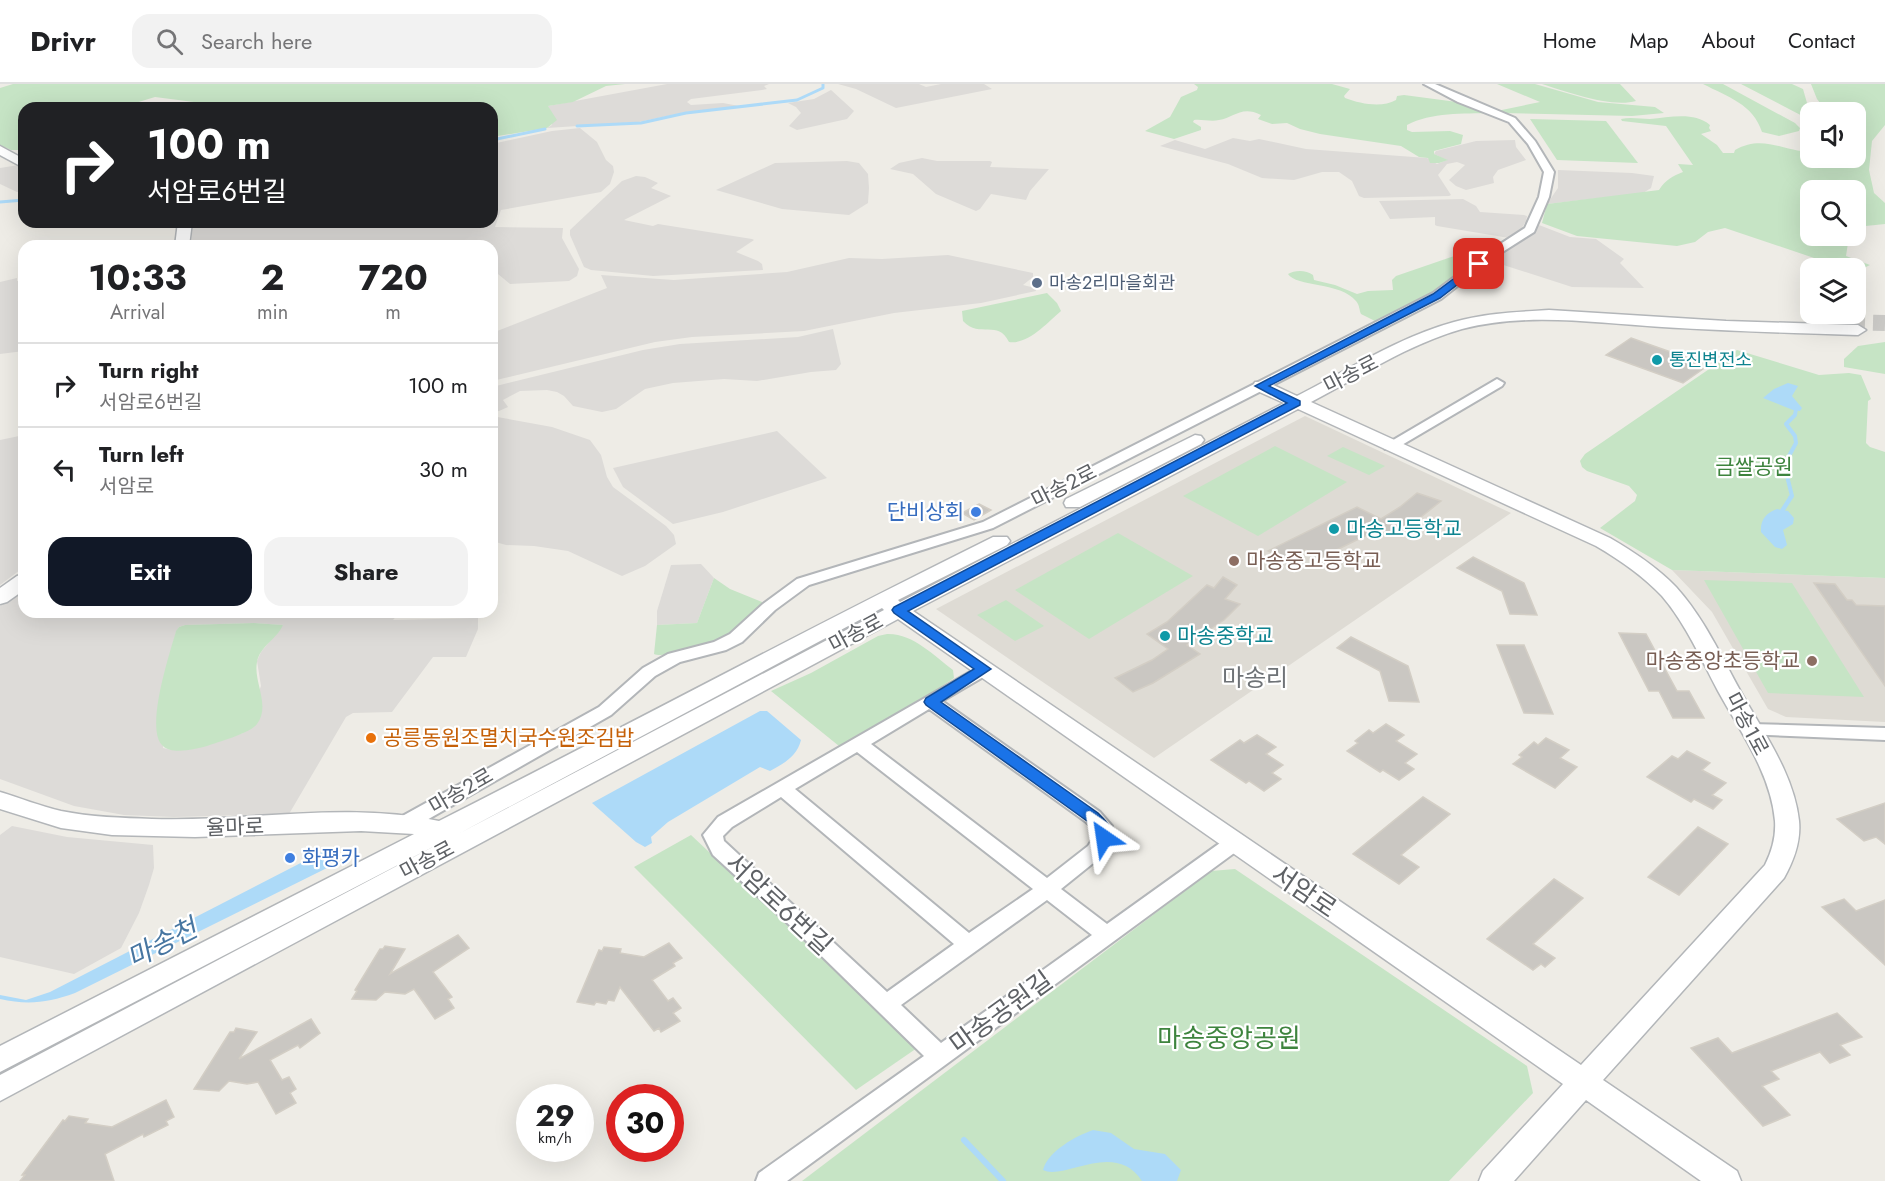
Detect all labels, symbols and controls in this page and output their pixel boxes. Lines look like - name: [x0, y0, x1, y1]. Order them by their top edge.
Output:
- search box: [132, 14, 552, 68]
- text: Drivr: [30, 21, 96, 62]
- icon: search: [153, 25, 186, 58]
- text: Search here: [201, 25, 312, 57]
- text: Home: [1543, 26, 1596, 56]
- text: Map: [1629, 26, 1669, 56]
- text: About: [1702, 26, 1755, 56]
- text: Contact: [1788, 26, 1855, 56]
- map controls: [1800, 102, 1866, 324]
- button: sound: [1800, 102, 1866, 168]
- text: 100 m: [147, 114, 271, 175]
- icon: right: [48, 126, 126, 204]
- text: 서암로6번길: [147, 172, 287, 211]
- button: search: [1800, 180, 1866, 246]
- pin: [1453, 238, 1504, 289]
- icon: arrive: [1462, 247, 1495, 280]
- text: 10:33: [88, 251, 187, 303]
- text: 2: [261, 251, 284, 303]
- text: 720: [359, 251, 428, 303]
- button: layers: [1800, 258, 1866, 324]
- place label: 마송2리마을회관: [1049, 270, 1176, 296]
- marker: 마송2리마을회관: [1030, 276, 1044, 290]
- text: Arrival: [110, 298, 165, 327]
- text: min: [257, 298, 288, 327]
- text: m: [385, 298, 401, 327]
- street label: 마송로: [1318, 347, 1384, 401]
- place label: 통진변전소: [1669, 347, 1752, 373]
- marker: 통진변전소: [1650, 353, 1664, 367]
- text: Turn right: [99, 354, 199, 386]
- icon: right: [48, 369, 81, 402]
- text: 100 m: [408, 369, 468, 401]
- text: 서암로6번길: [99, 388, 203, 417]
- text: Turn left: [99, 438, 184, 470]
- park label: 금쌀공원: [1715, 452, 1793, 482]
- icon: left: [48, 453, 81, 486]
- text: 30 m: [419, 453, 468, 485]
- street label: 마송2로: [1026, 457, 1102, 515]
- text: 서암로: [99, 472, 154, 501]
- place label: 단비상회: [887, 497, 964, 527]
- marker: 단비상회: [969, 505, 983, 519]
- place label: 마송고등학교: [1346, 514, 1462, 544]
- marker: 마송고등학교: [1327, 522, 1341, 536]
- button: Exit: [48, 537, 252, 606]
- button: Share: [264, 537, 468, 606]
- place label: 마송중고등학교: [1246, 546, 1381, 576]
- marker: 마송중고등학교: [1227, 554, 1241, 568]
- street label: 마송로: [823, 606, 889, 660]
- place label: 마송중학교: [1177, 621, 1274, 651]
- marker: 마송중학교: [1158, 629, 1172, 643]
- place label: 마송중앙초등학교: [1645, 646, 1800, 676]
- marker: 마송중앙초등학교: [1805, 654, 1819, 668]
- district label: 마송리: [1222, 660, 1288, 695]
- street label: 마송1로: [1718, 687, 1776, 761]
- place label: 공릉동원조멸치국수원조김밥: [383, 723, 634, 753]
- marker: 공릉동원조멸치국수원조김밥: [364, 731, 378, 745]
- street label: 마송2로: [423, 761, 499, 821]
- position arrow: [1072, 806, 1136, 870]
- street label: 율마로: [206, 811, 264, 843]
- street label: 마송로: [394, 833, 460, 887]
- place label: 화평카: [302, 843, 360, 873]
- street label: 서암로6번길: [717, 844, 841, 964]
- marker: 화평카: [283, 851, 297, 865]
- street label: 서암로: [1264, 855, 1344, 927]
- water label: 마송천: [120, 907, 207, 977]
- street label: 마송공원길: [941, 961, 1061, 1063]
- park label: 마송중앙공원: [1157, 1019, 1301, 1057]
- speed limit sign: 30: [606, 1084, 684, 1162]
- text: 29: [535, 1094, 575, 1137]
- text: km/h: [538, 1127, 572, 1149]

